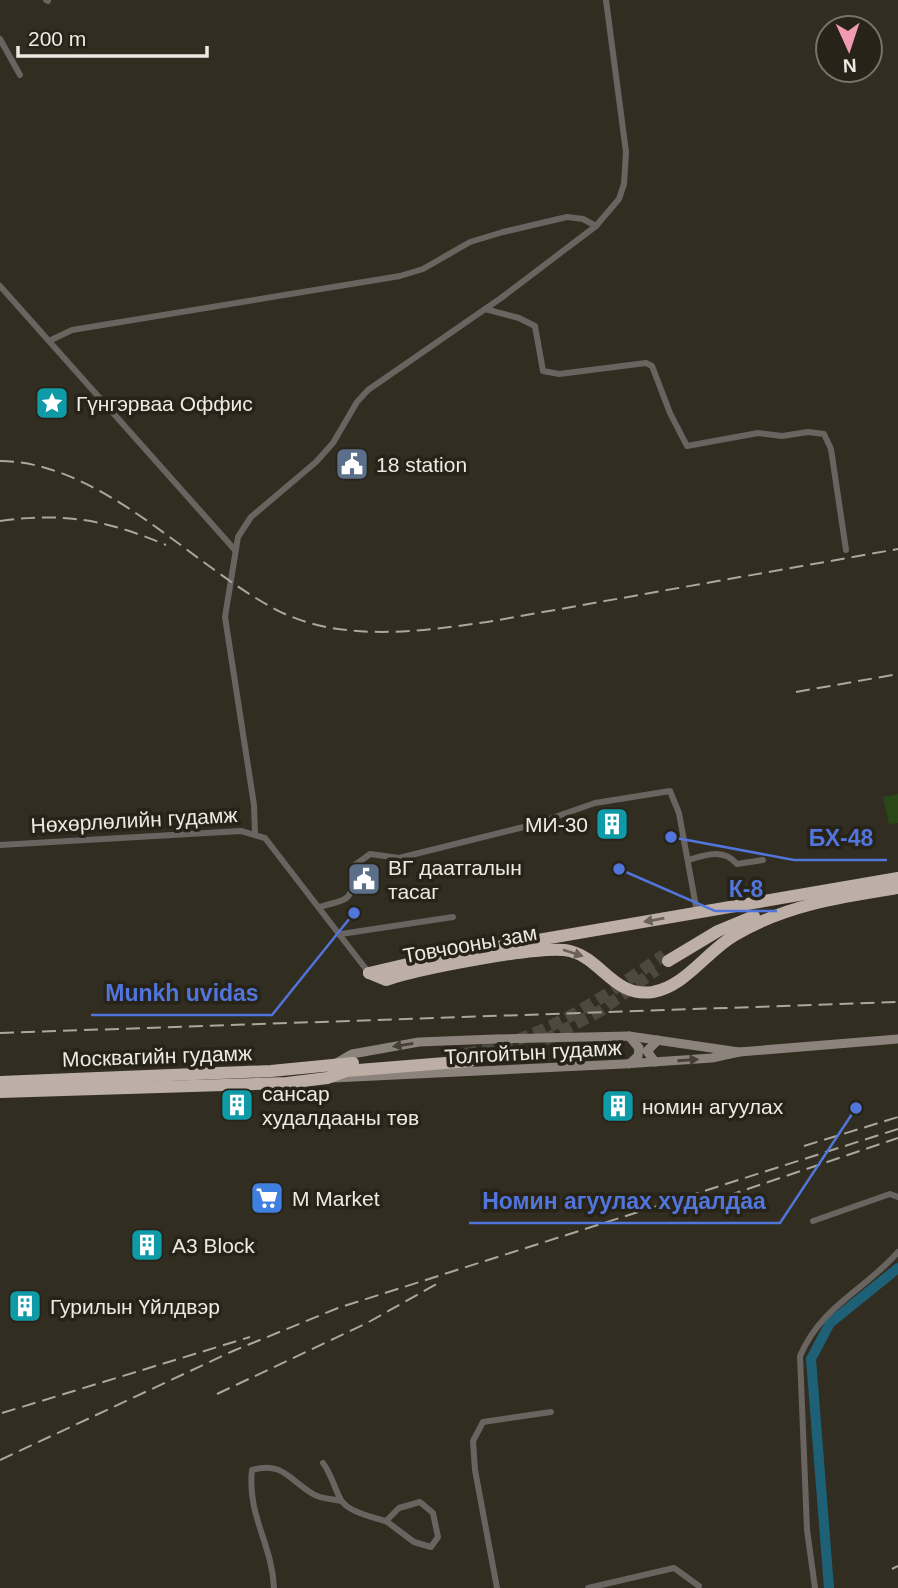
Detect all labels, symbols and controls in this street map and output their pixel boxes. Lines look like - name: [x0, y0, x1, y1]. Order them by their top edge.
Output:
- scale bar: [18, 14, 206, 58]
- north arrow: [814, 14, 884, 84]
- text: 200 m: [28, 27, 86, 50]
- text: N: [842, 55, 857, 76]
- place icon: Гүнгэрваа Оффис: [33, 384, 71, 422]
- place label: Гүнгэрваа Оффис: [76, 392, 253, 415]
- public building icon: 18 station: [333, 445, 371, 483]
- place label: 18 station: [376, 453, 467, 476]
- street label: Нөхөрлөлийн гудамж: [30, 803, 238, 837]
- building icon: МИ-30: [593, 805, 631, 843]
- place label: МИ-30: [525, 813, 588, 836]
- callout: БХ-48: [794, 816, 887, 860]
- text: БХ-48: [809, 825, 873, 851]
- place label: ВГ даатгалын тасаг: [388, 856, 522, 903]
- public building icon: ВГ даатгалын тасаг: [345, 860, 383, 898]
- callout: К-8: [715, 867, 777, 911]
- text: К-8: [729, 876, 763, 902]
- one-way arrow: [643, 915, 665, 926]
- street label: Товчооны зам: [401, 921, 539, 967]
- one-way arrow: [563, 949, 584, 959]
- callout: Munkh uvidas: [91, 971, 272, 1015]
- text: Munkh uvidas: [105, 980, 259, 1006]
- street label: Толгойтын гудамж: [444, 1036, 622, 1068]
- one-way arrow: [392, 1040, 414, 1051]
- street label: Москвагийн гудамж: [62, 1041, 252, 1071]
- one-way arrow: [678, 1054, 700, 1065]
- place label: сансар худалдааны төв: [262, 1082, 419, 1129]
- building icon: сансар худалдааны төв: [218, 1086, 256, 1124]
- building icon: номин агуулах: [599, 1087, 637, 1125]
- place label: номин агуулах: [642, 1095, 784, 1118]
- supermarket icon: М Market: [248, 1179, 286, 1217]
- callout: Номин агуулах худалдаа: [469, 1179, 780, 1223]
- place label: М Market: [292, 1187, 380, 1210]
- text: Номин агуулах худалдаа: [482, 1188, 766, 1214]
- building icon: A3 Block: [128, 1226, 166, 1264]
- place label: A3 Block: [172, 1234, 255, 1257]
- building icon: Гурилын Үйлдвэр: [6, 1287, 44, 1325]
- place label: Гурилын Үйлдвэр: [50, 1295, 220, 1318]

